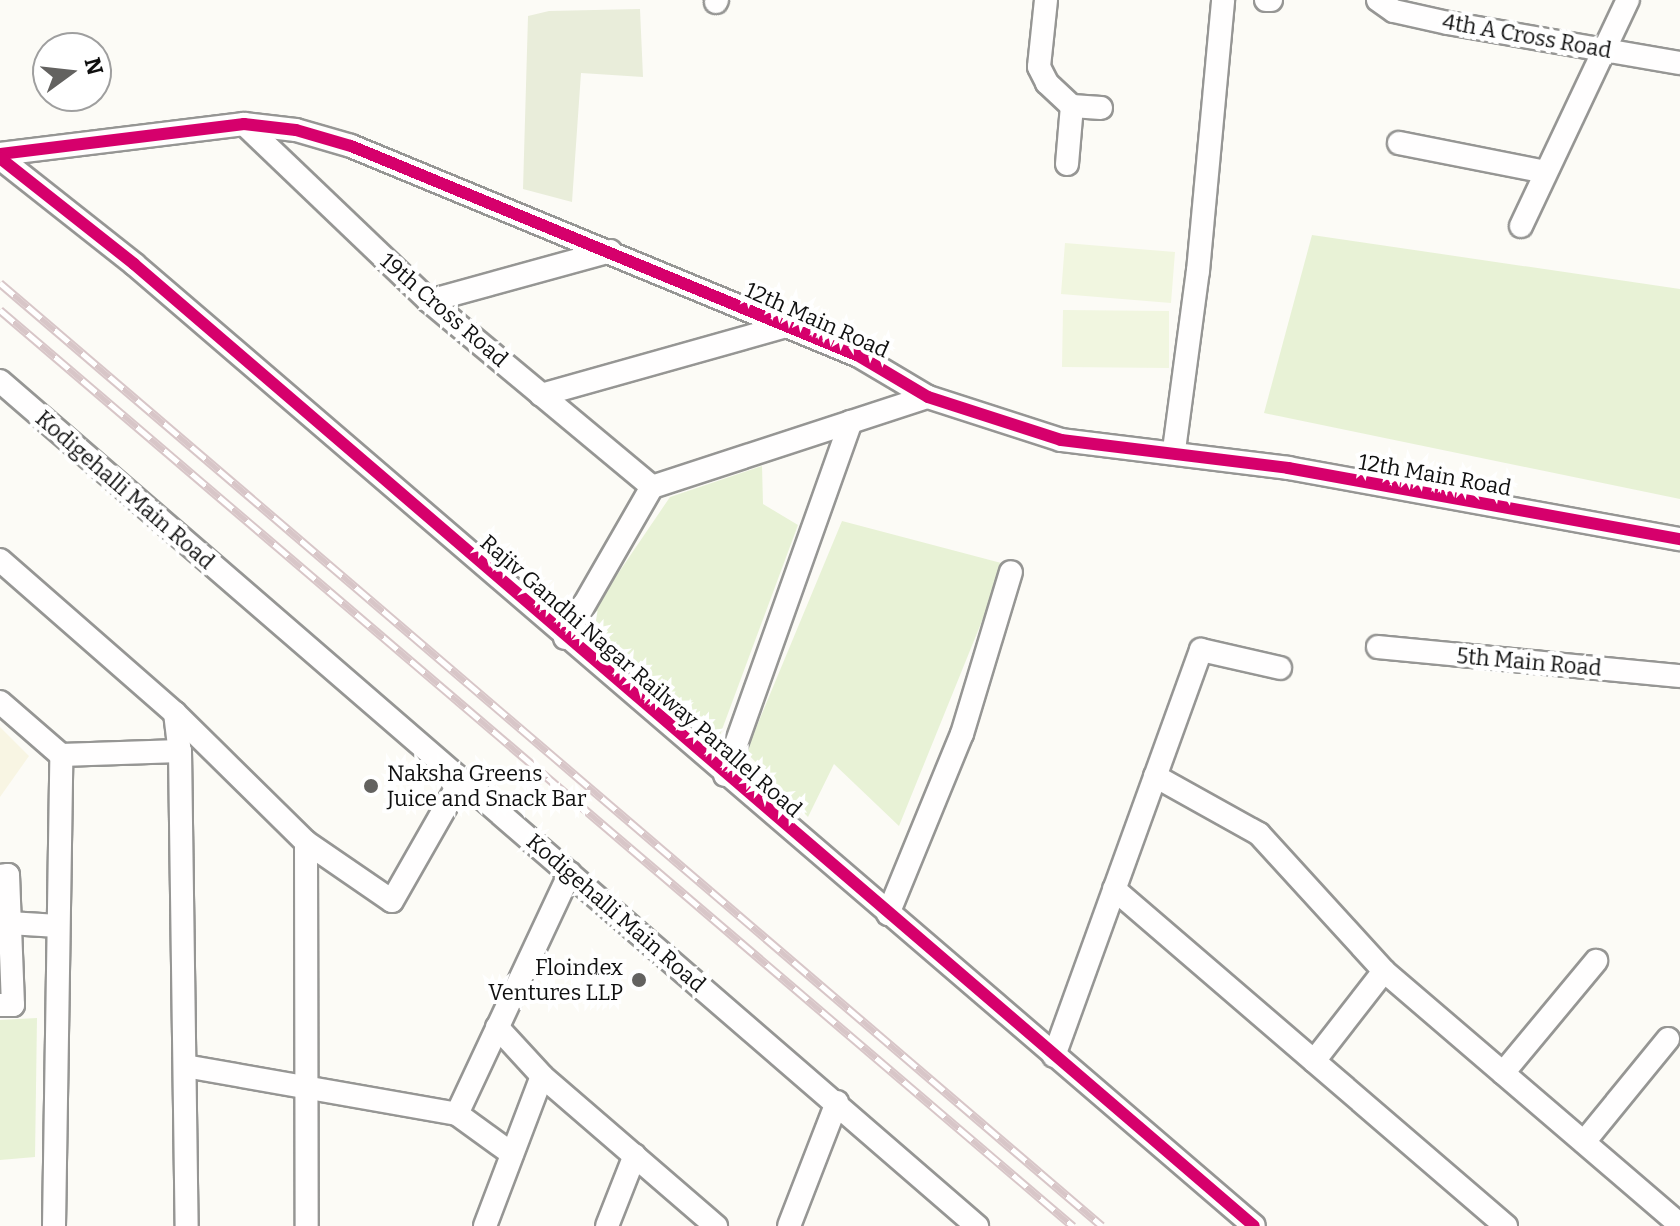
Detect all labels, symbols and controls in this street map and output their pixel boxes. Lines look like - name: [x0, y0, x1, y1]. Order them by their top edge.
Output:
- street label: 4th A Cross Road: [1440, 8, 1614, 64]
- north arrow: [32, 32, 112, 112]
- text: N: [78, 54, 109, 78]
- street label: 19th Cross Road: [375, 247, 513, 373]
- street label: 12th Main Road: [741, 276, 893, 364]
- street label: Kodigehalli Main Road: [30, 405, 220, 575]
- street label: 12th Main Road: [1357, 449, 1513, 501]
- street label: Rajiv Gandhi Nagar Railway Parallel Road: [475, 529, 807, 823]
- street label: 5th Main Road: [1455, 643, 1603, 681]
- place label: Naksha Greens Juice and Snack Bar: [387, 760, 587, 812]
- marker: Naksha Greens Juice and Snack Bar: [362, 777, 380, 795]
- street label: Kodigehalli Main Road: [521, 828, 711, 998]
- place label: Floindex Ventures LLP: [488, 954, 623, 1006]
- marker: Floindex Ventures LLP: [630, 971, 648, 989]

